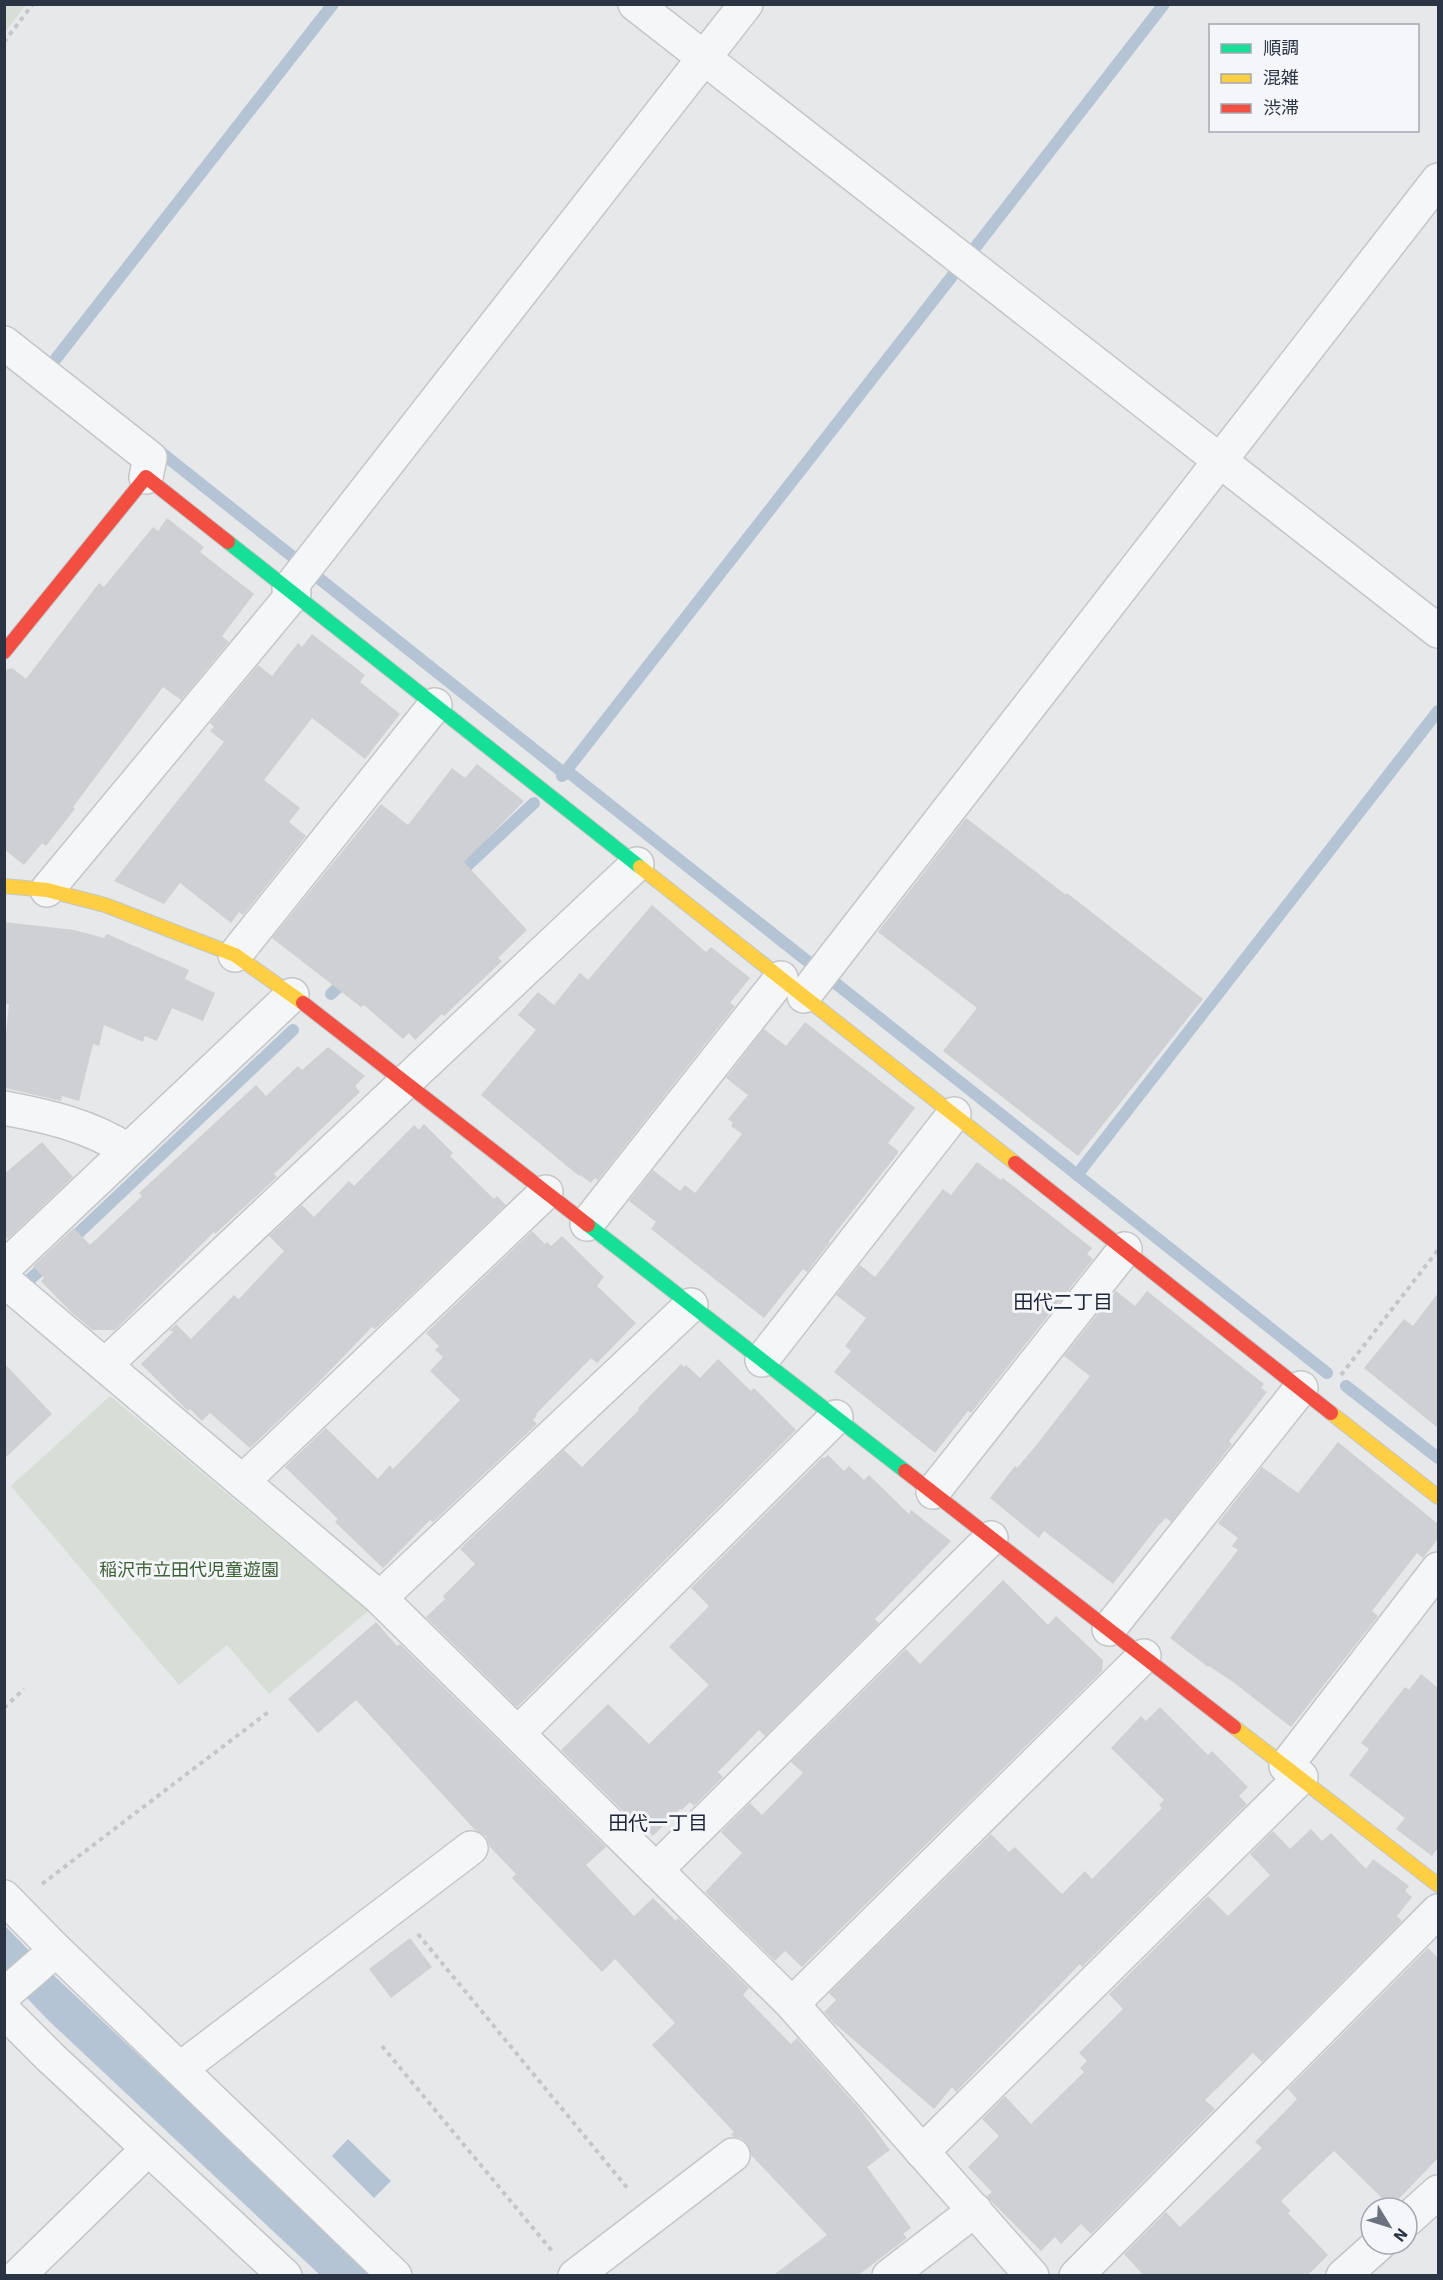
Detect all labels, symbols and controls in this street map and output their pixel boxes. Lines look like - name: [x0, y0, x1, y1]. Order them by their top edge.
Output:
- legend: [1209, 24, 1419, 132]
- text: 順調: [1263, 36, 1299, 59]
- text: 混雑: [1263, 66, 1299, 89]
- text: 渋滞: [1263, 96, 1299, 119]
- district label: 田代二丁目: [1013, 1288, 1113, 1315]
- park label: 稲沢市立田代児童遊園: [99, 1558, 279, 1581]
- district label: 田代一丁目: [608, 1809, 708, 1836]
- north arrow: [1359, 2196, 1419, 2256]
- text: N: [1389, 2225, 1412, 2246]

